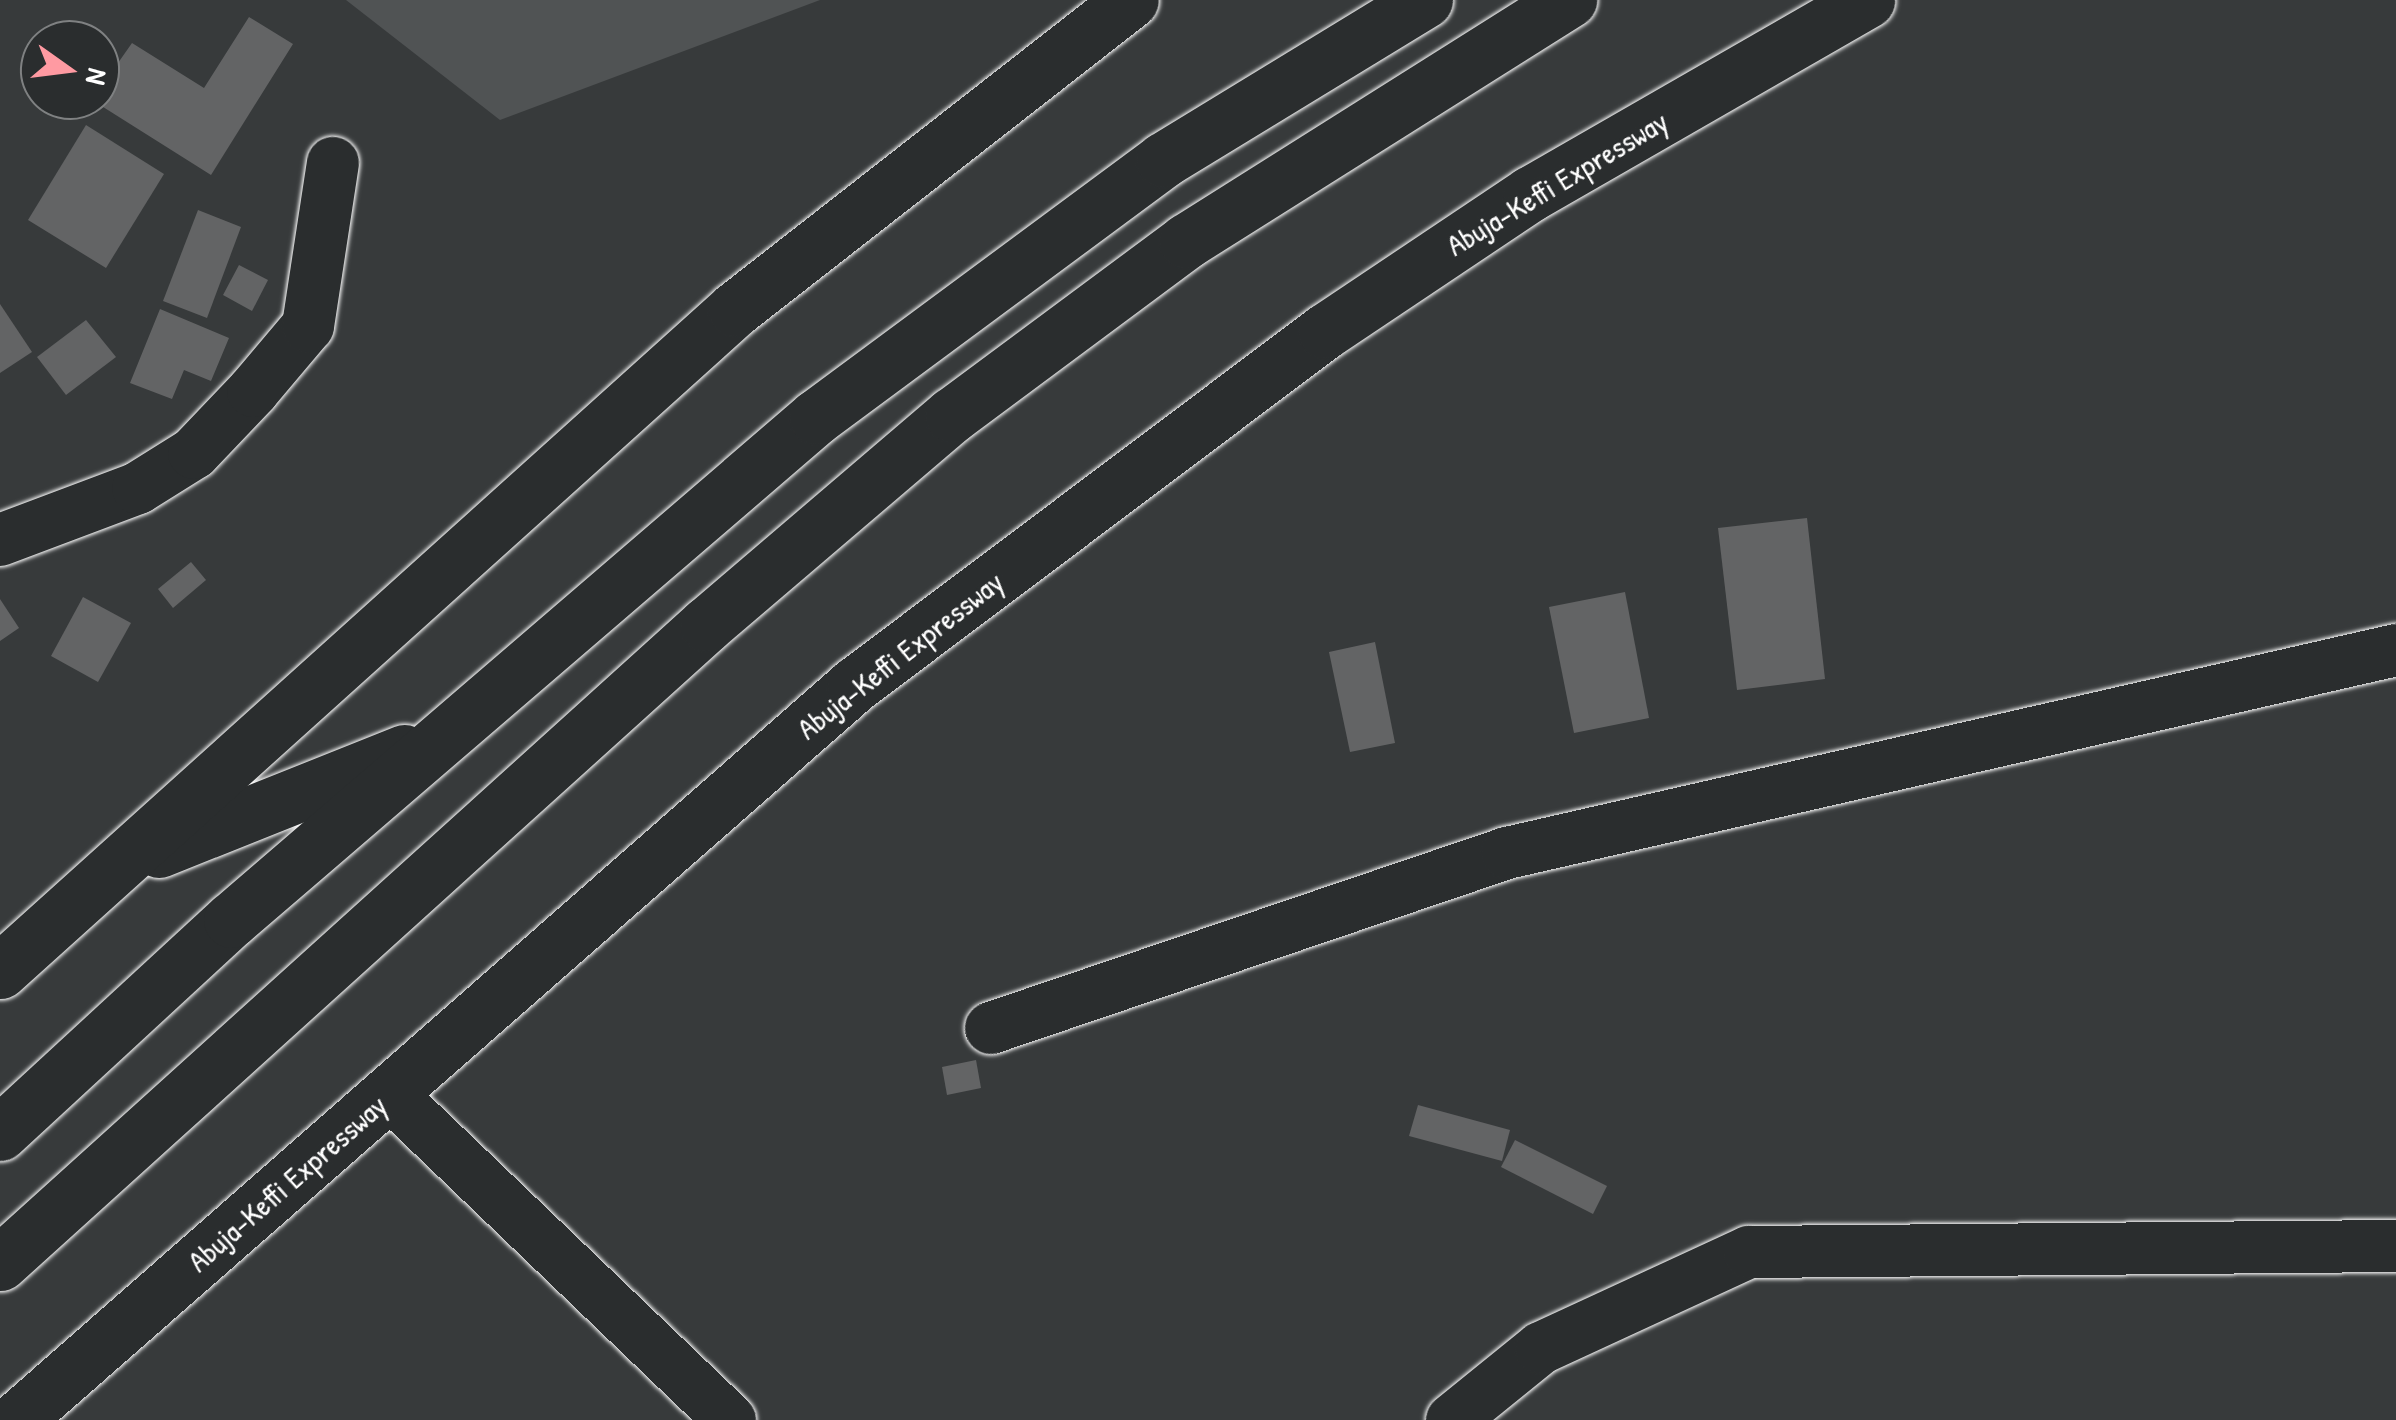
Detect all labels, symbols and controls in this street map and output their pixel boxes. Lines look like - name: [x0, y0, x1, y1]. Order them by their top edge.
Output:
- north arrow: [20, 20, 120, 120]
- text: N: [77, 65, 117, 89]
- street label: Abuja-Keffi Expressway: [1440, 103, 1674, 263]
- street label: Abuja-Keffi Expressway: [790, 563, 1010, 747]
- street label: Abuja-Keffi Expressway: [180, 1087, 394, 1279]

